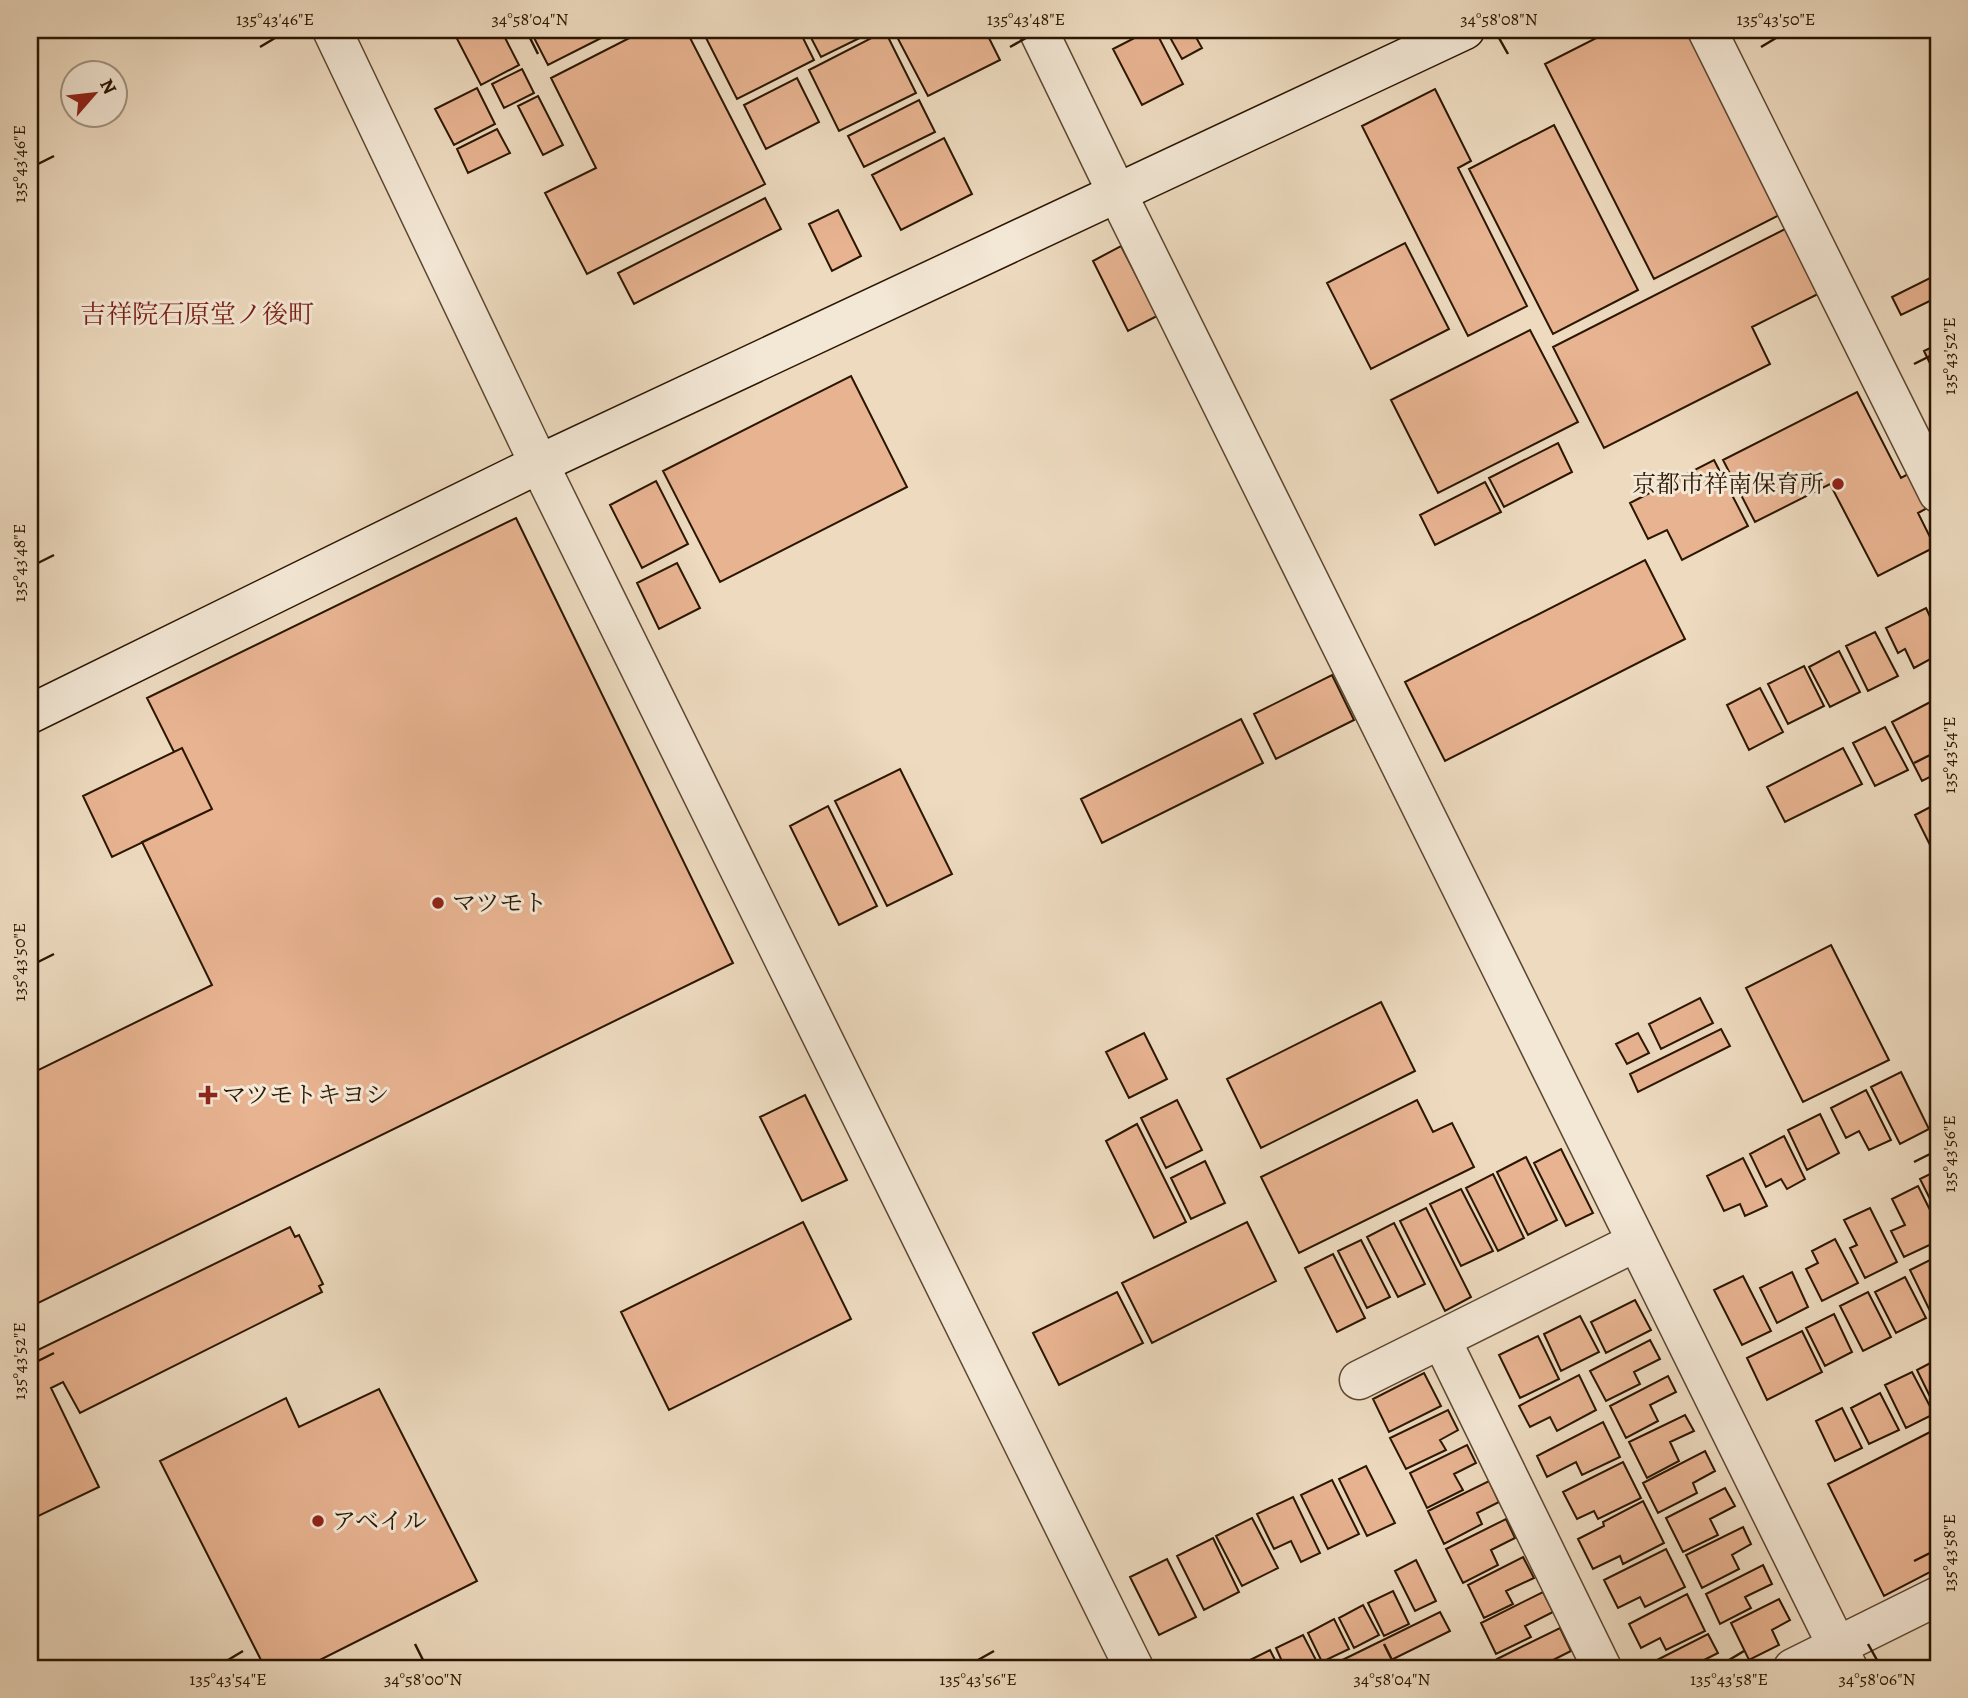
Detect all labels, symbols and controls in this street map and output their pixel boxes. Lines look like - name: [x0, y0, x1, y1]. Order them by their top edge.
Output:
- text: 135°43'46"E: [236, 7, 314, 31]
- text: 34°58'04"N: [492, 7, 568, 31]
- text: 135°43'48"E: [987, 7, 1065, 31]
- text: 34°58'08"N: [1460, 7, 1538, 31]
- text: 135°43'50"E: [1737, 7, 1815, 31]
- north arrow: [60, 60, 130, 130]
- text: N: [93, 74, 123, 99]
- text: 135°43'46"E: [7, 125, 31, 203]
- district label: 吉祥院石原堂ノ後町: [80, 297, 314, 332]
- text: 135°43'52"E: [1937, 317, 1961, 395]
- place label: 京都市祥南保育所: [1632, 468, 1824, 500]
- marker: 京都市祥南保育所: [1830, 476, 1846, 492]
- text: 135°43'48"E: [7, 524, 31, 602]
- text: 135°43'54"E: [1937, 716, 1961, 794]
- place label: マツモト: [452, 887, 547, 919]
- marker: マツモト: [430, 895, 446, 911]
- text: 135°43'50"E: [7, 923, 31, 1001]
- place label: マツモトキヨシ: [222, 1079, 389, 1111]
- marker: マツモトキヨシ: [200, 1087, 216, 1103]
- text: 135°43'56"E: [1937, 1115, 1961, 1193]
- text: 135°43'52"E: [7, 1322, 31, 1400]
- place label: アベイル: [332, 1505, 427, 1537]
- marker: アベイル: [310, 1513, 326, 1529]
- text: 135°43'58"E: [1937, 1514, 1961, 1592]
- text: 135°43'54"E: [189, 1667, 267, 1691]
- text: 34°58'00"N: [384, 1667, 462, 1691]
- text: 135°43'56"E: [939, 1667, 1017, 1691]
- text: 34°58'04"N: [1354, 1667, 1430, 1691]
- text: 135°43'58"E: [1690, 1667, 1768, 1691]
- text: 34°58'06"N: [1839, 1667, 1916, 1691]

